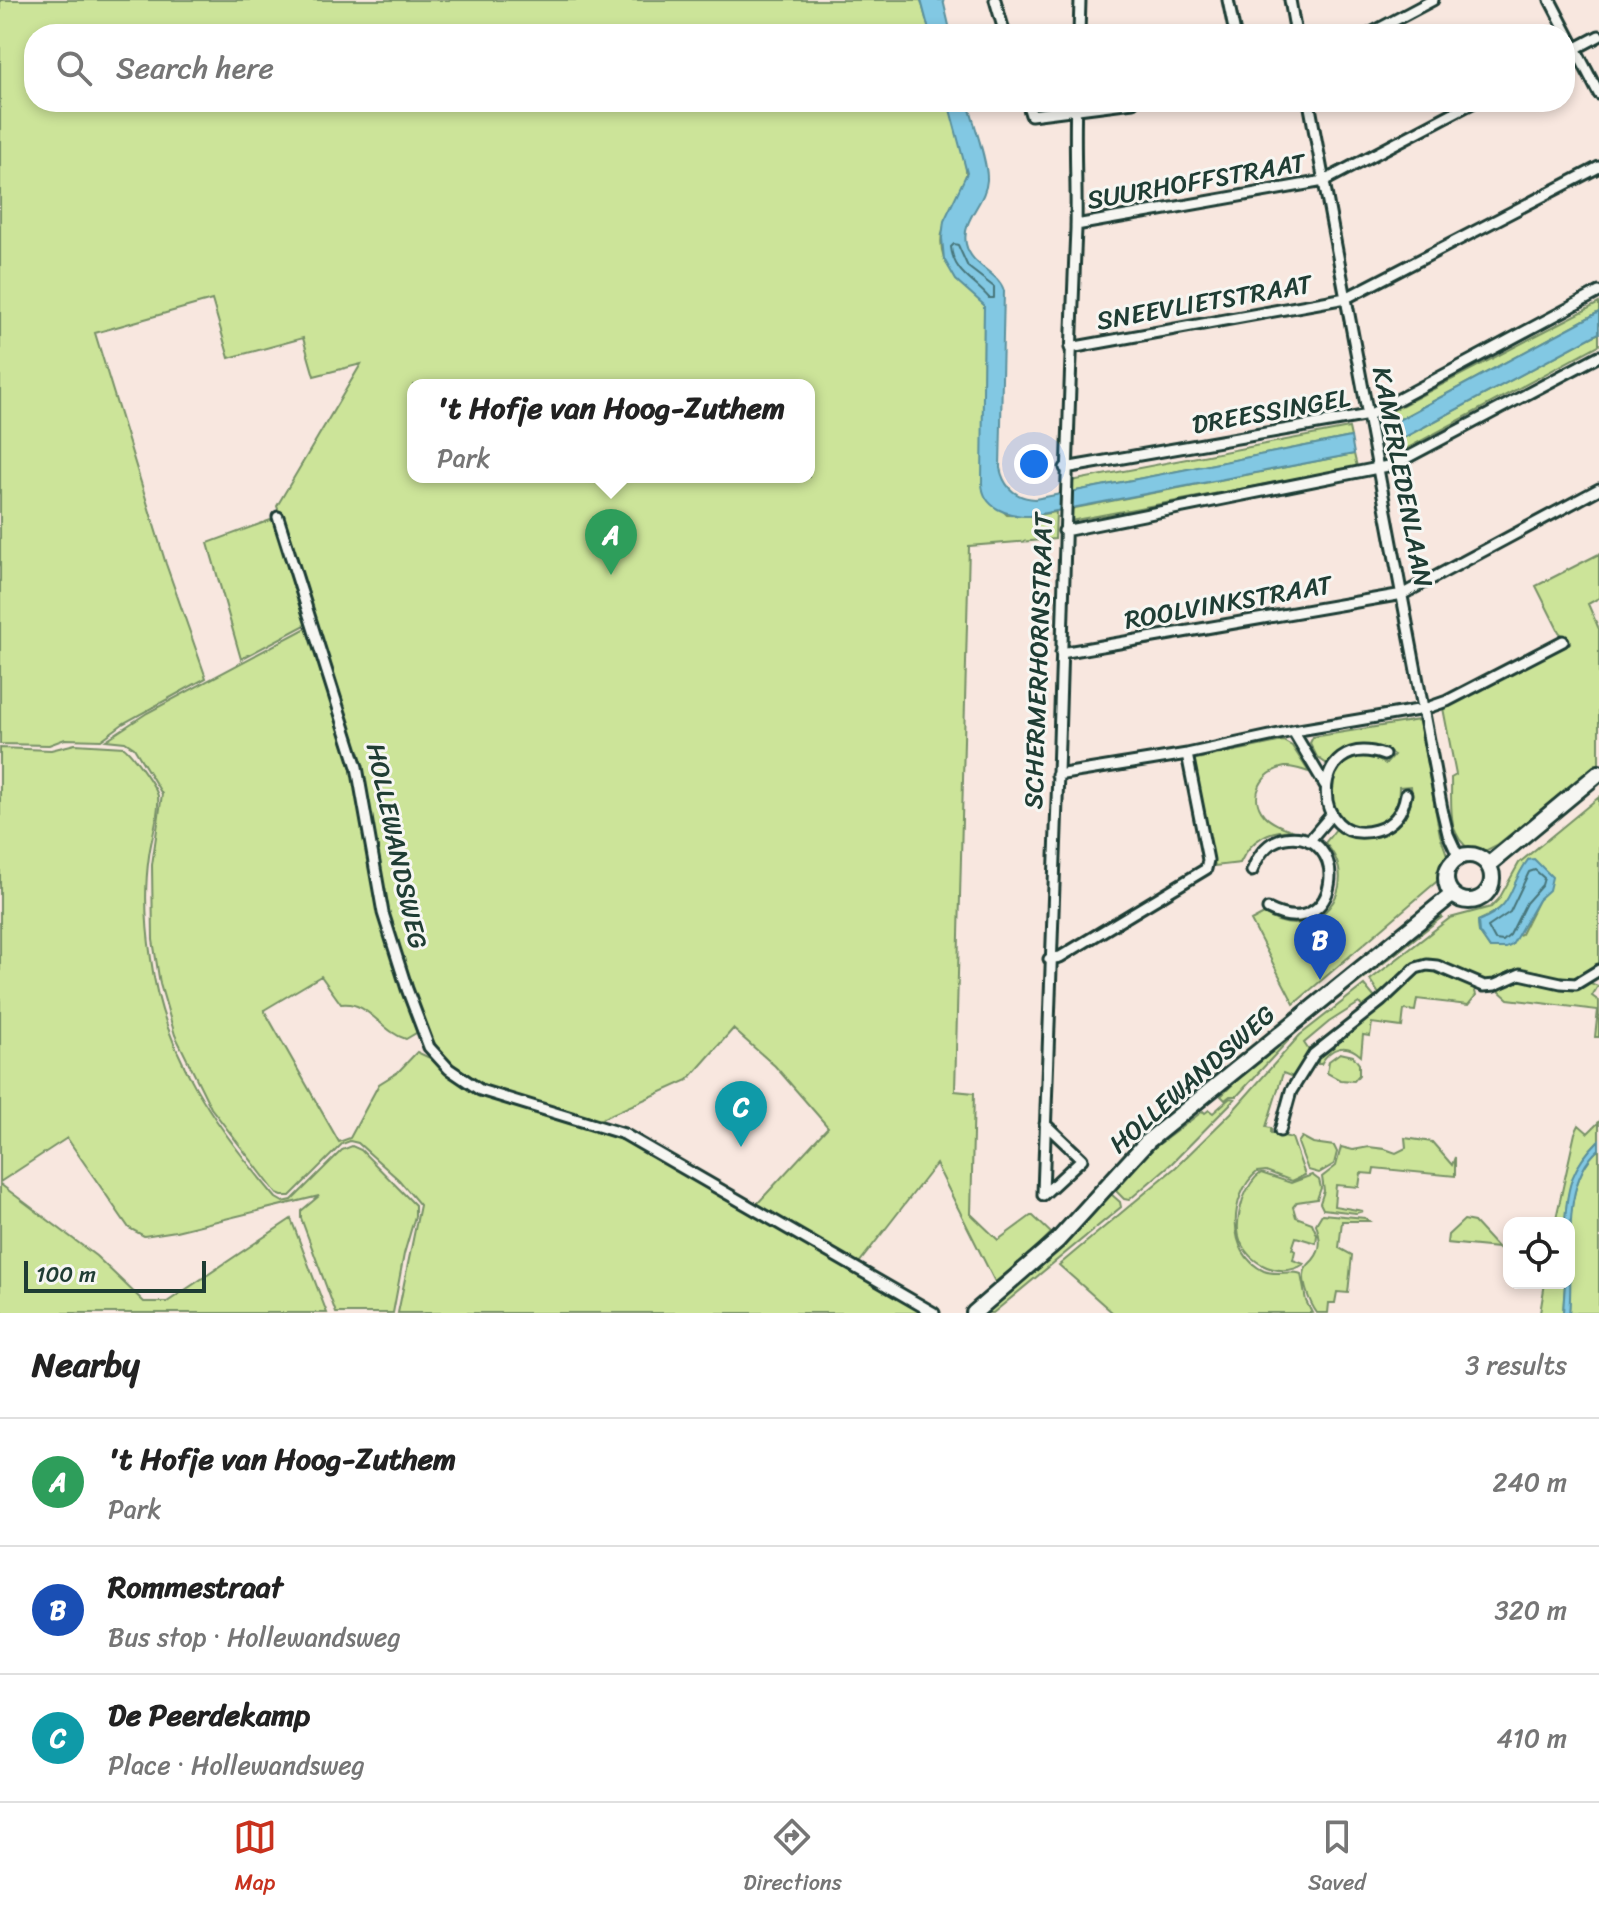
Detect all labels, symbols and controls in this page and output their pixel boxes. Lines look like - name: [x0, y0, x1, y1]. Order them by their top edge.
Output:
- search box: [24, 24, 1575, 112]
- text: Search here: [116, 41, 274, 95]
- icon: search: [52, 46, 96, 90]
- street label: SUURHOFFSTRAAT: [1083, 139, 1311, 223]
- street label: SNEEVLIETSTRAAT: [1093, 260, 1317, 344]
- street label: KAMERLEDENLAAN: [1359, 363, 1447, 591]
- street label: DREESSINGEL: [1189, 375, 1353, 447]
- popup: [407, 379, 815, 483]
- text: 't Hofje van Hoog-Zuthem: [437, 381, 785, 435]
- text: Park: [437, 435, 490, 481]
- your location: [1014, 444, 1054, 484]
- pin: A: [585, 509, 637, 575]
- street label: SCHERMERHORNSTRAAT: [1010, 510, 1066, 810]
- street label: ROOLVINKSTRAAT: [1121, 561, 1337, 643]
- street label: HOLLEWANDSWEG: [353, 739, 441, 953]
- pin: B: [1294, 914, 1346, 980]
- street label: HOLLEWANDSWEG: [1098, 993, 1286, 1165]
- pin: C: [715, 1081, 767, 1147]
- map controls: [1503, 1217, 1575, 1289]
- button: locate: [1503, 1217, 1575, 1289]
- text: 100 m: [36, 1255, 96, 1294]
- scale bar: [24, 1257, 206, 1293]
- text: Nearby: [32, 1335, 140, 1395]
- text: 3 results: [1465, 1342, 1567, 1388]
- text: 't Hofje van Hoog-Zuthem: [108, 1432, 456, 1486]
- text: A: [49, 1459, 67, 1505]
- text: 240 m: [1493, 1459, 1567, 1505]
- text: Park: [108, 1486, 161, 1532]
- text: Rommestraat: [108, 1560, 283, 1614]
- text: B: [50, 1587, 66, 1633]
- text: 320 m: [1495, 1587, 1567, 1633]
- text: Bus stop · Hollewandsweg: [108, 1614, 401, 1660]
- text: De Peerdekamp: [108, 1688, 310, 1742]
- text: C: [50, 1715, 66, 1761]
- text: 410 m: [1496, 1715, 1567, 1761]
- text: Place · Hollewandsweg: [108, 1742, 365, 1788]
- tab: Map: [233, 1815, 277, 1902]
- tab: Directions: [743, 1815, 842, 1902]
- tab: Saved: [1308, 1815, 1366, 1902]

